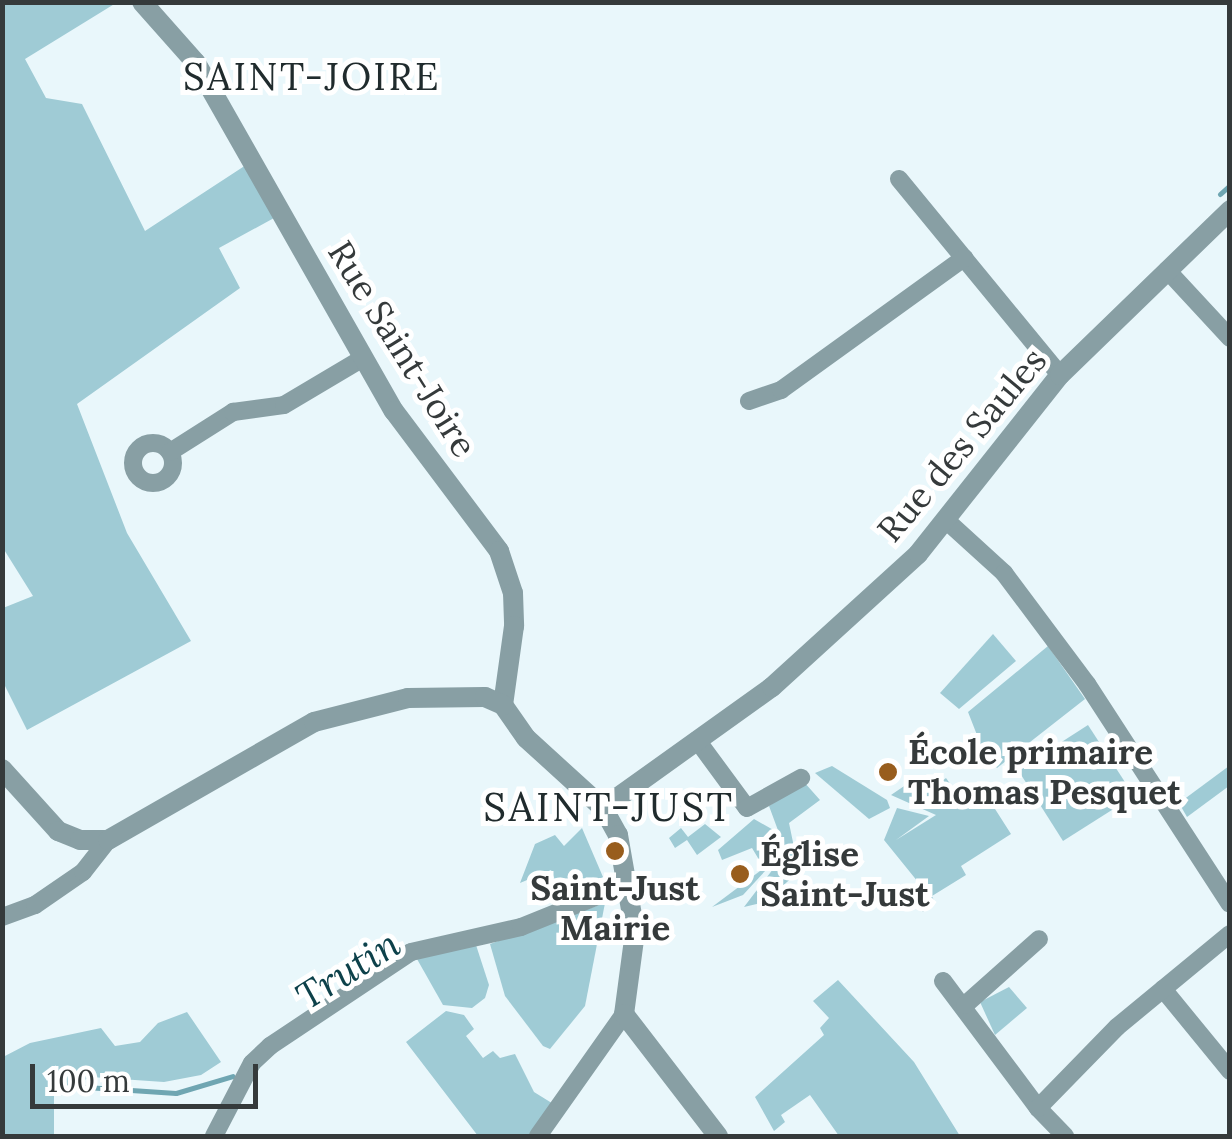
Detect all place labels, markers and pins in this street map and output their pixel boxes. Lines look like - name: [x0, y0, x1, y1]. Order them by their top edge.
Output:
- place label: École primaire Thomas Pesquet: [908, 731, 1182, 813]
- marker: École primaire Thomas Pesquet: [877, 761, 899, 783]
- place label: Église Saint-Just: [760, 833, 930, 915]
- marker: Saint-Just Mairie: [604, 840, 626, 862]
- marker: Église Saint-Just: [729, 863, 751, 885]
- place label: Saint-Just Mairie: [530, 867, 700, 949]

